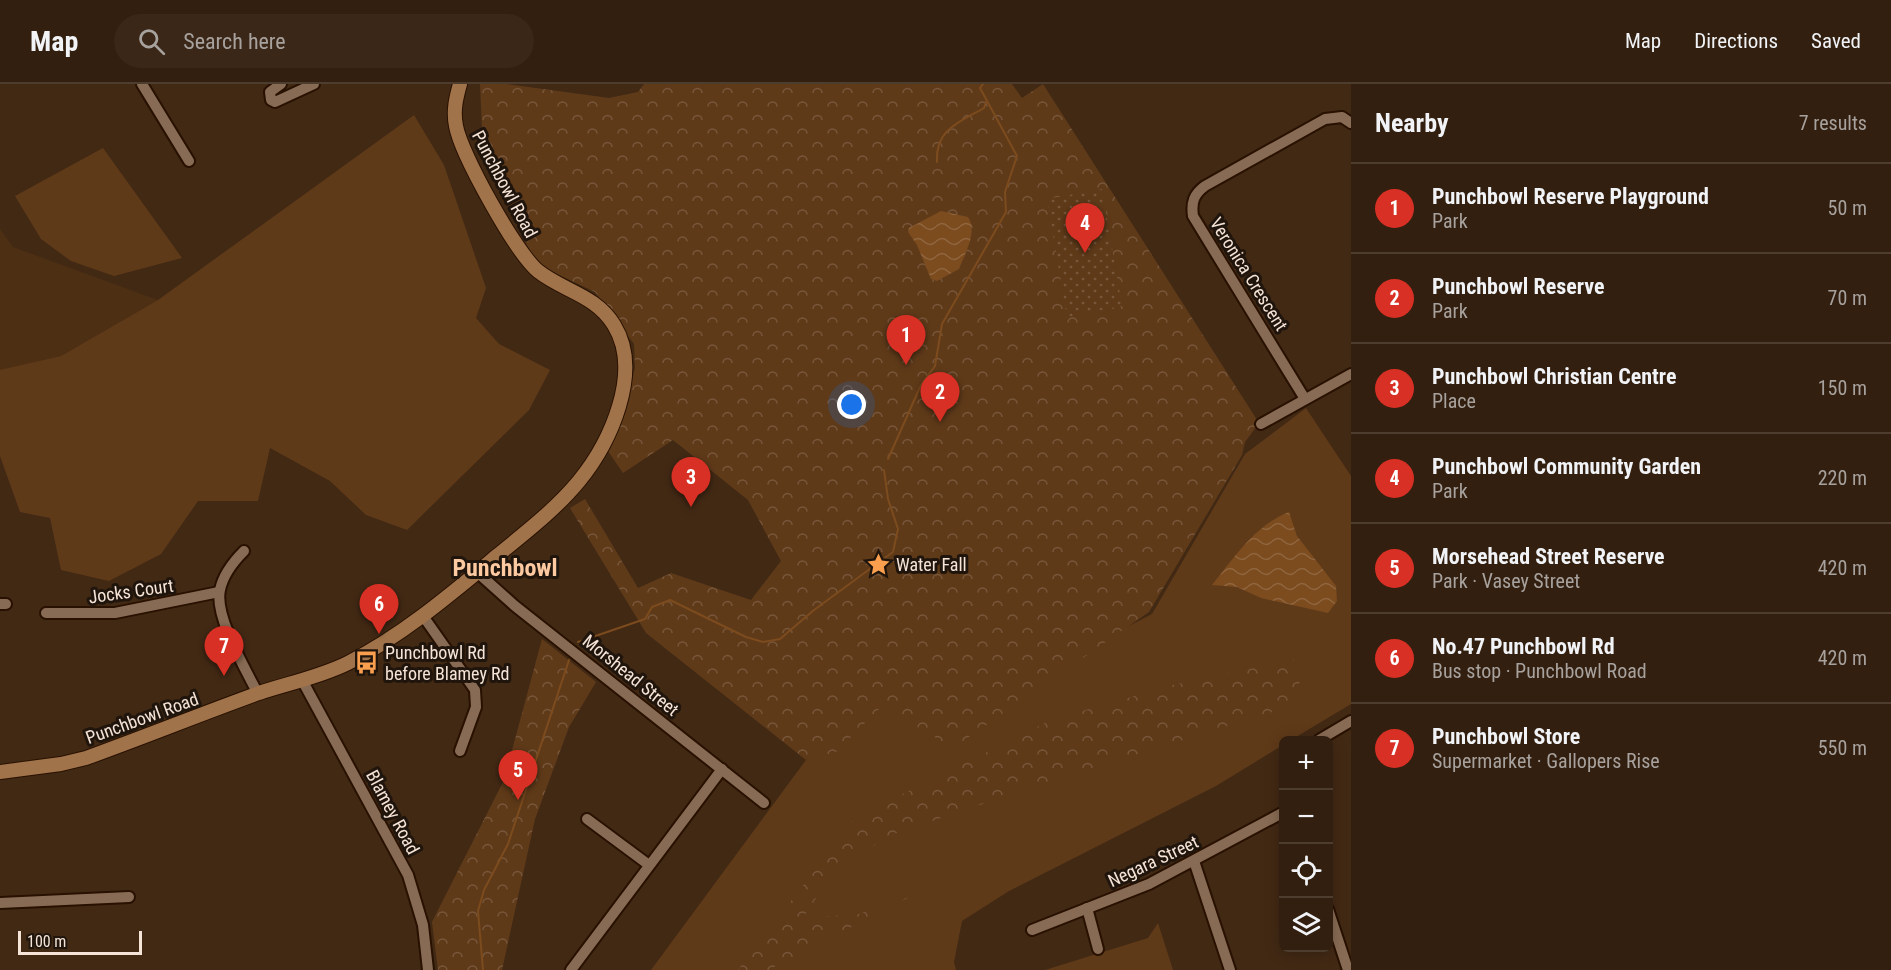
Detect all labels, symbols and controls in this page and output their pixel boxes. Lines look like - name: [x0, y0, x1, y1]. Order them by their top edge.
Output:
- search box: [114, 14, 534, 68]
- text: Map: [30, 25, 78, 58]
- icon: search: [135, 25, 168, 58]
- text: Search here: [183, 29, 286, 54]
- text: Map: [1625, 29, 1661, 53]
- text: Directions: [1694, 29, 1778, 53]
- text: Saved: [1811, 29, 1861, 53]
- text: Nearby: [1375, 108, 1449, 138]
- text: 7 results: [1799, 111, 1867, 135]
- street label: Punchbowl Road: [468, 127, 542, 241]
- text: Punchbowl Reserve Playground: [1432, 184, 1709, 209]
- text: 1: [1389, 196, 1400, 220]
- text: 50 m: [1828, 196, 1867, 220]
- pin: 4: [1066, 204, 1104, 253]
- text: Park: [1432, 209, 1468, 233]
- street label: Veronica Crescent: [1206, 214, 1292, 334]
- text: Punchbowl Reserve: [1432, 274, 1604, 299]
- text: 2: [1389, 286, 1400, 310]
- text: 70 m: [1828, 286, 1867, 310]
- text: Park: [1432, 299, 1468, 323]
- pin: 1: [886, 316, 926, 365]
- text: Punchbowl Christian Centre: [1432, 364, 1676, 389]
- pin: 2: [920, 372, 960, 422]
- text: 3: [1389, 376, 1400, 400]
- text: 150 m: [1818, 376, 1867, 400]
- text: Place: [1432, 389, 1476, 413]
- your location: [837, 390, 866, 419]
- text: Punchbowl Community Garden: [1432, 454, 1701, 479]
- pin: 3: [672, 458, 710, 507]
- text: 4: [1389, 466, 1400, 490]
- text: 220 m: [1818, 466, 1867, 490]
- text: Park: [1432, 479, 1468, 503]
- text: Morsehead Street Reserve: [1432, 544, 1665, 569]
- place icon: Water Fall: [865, 551, 891, 577]
- district label: Punchbowl: [452, 554, 558, 582]
- place label: Water Fall: [896, 554, 967, 575]
- text: 5: [1389, 556, 1400, 580]
- text: 420 m: [1818, 556, 1867, 580]
- text: Park · Vasey Street: [1432, 569, 1580, 593]
- street label: Jocks Court: [87, 575, 175, 607]
- pin: 6: [360, 584, 398, 634]
- pin: 7: [204, 626, 244, 676]
- street label: Morshead Street: [579, 630, 683, 720]
- text: No.47 Punchbowl Rd: [1432, 634, 1615, 659]
- place label: Punchbowl Rd before Blamey Rd: [385, 642, 510, 684]
- text: 6: [1389, 646, 1400, 670]
- text: 420 m: [1818, 646, 1867, 670]
- bus stop icon: Punchbowl Rd before Blamey Rd: [354, 649, 380, 675]
- text: Bus stop · Punchbowl Road: [1432, 659, 1647, 683]
- street label: Punchbowl Road: [83, 688, 201, 748]
- text: Punchbowl Store: [1432, 724, 1580, 749]
- map controls: [1279, 736, 1333, 952]
- button: +: [1279, 736, 1333, 790]
- text: 7: [1389, 736, 1400, 760]
- text: 550 m: [1818, 736, 1867, 760]
- text: Supermarket · Gallopers Rise: [1432, 749, 1660, 773]
- pin: 5: [498, 750, 538, 800]
- street label: Blamey Road: [362, 766, 424, 858]
- button: −: [1279, 790, 1333, 844]
- street label: Negara Street: [1105, 831, 1201, 891]
- button: locate: [1279, 844, 1333, 898]
- button: layers: [1279, 898, 1333, 952]
- scale bar: [18, 928, 142, 956]
- text: 100 m: [27, 932, 66, 951]

